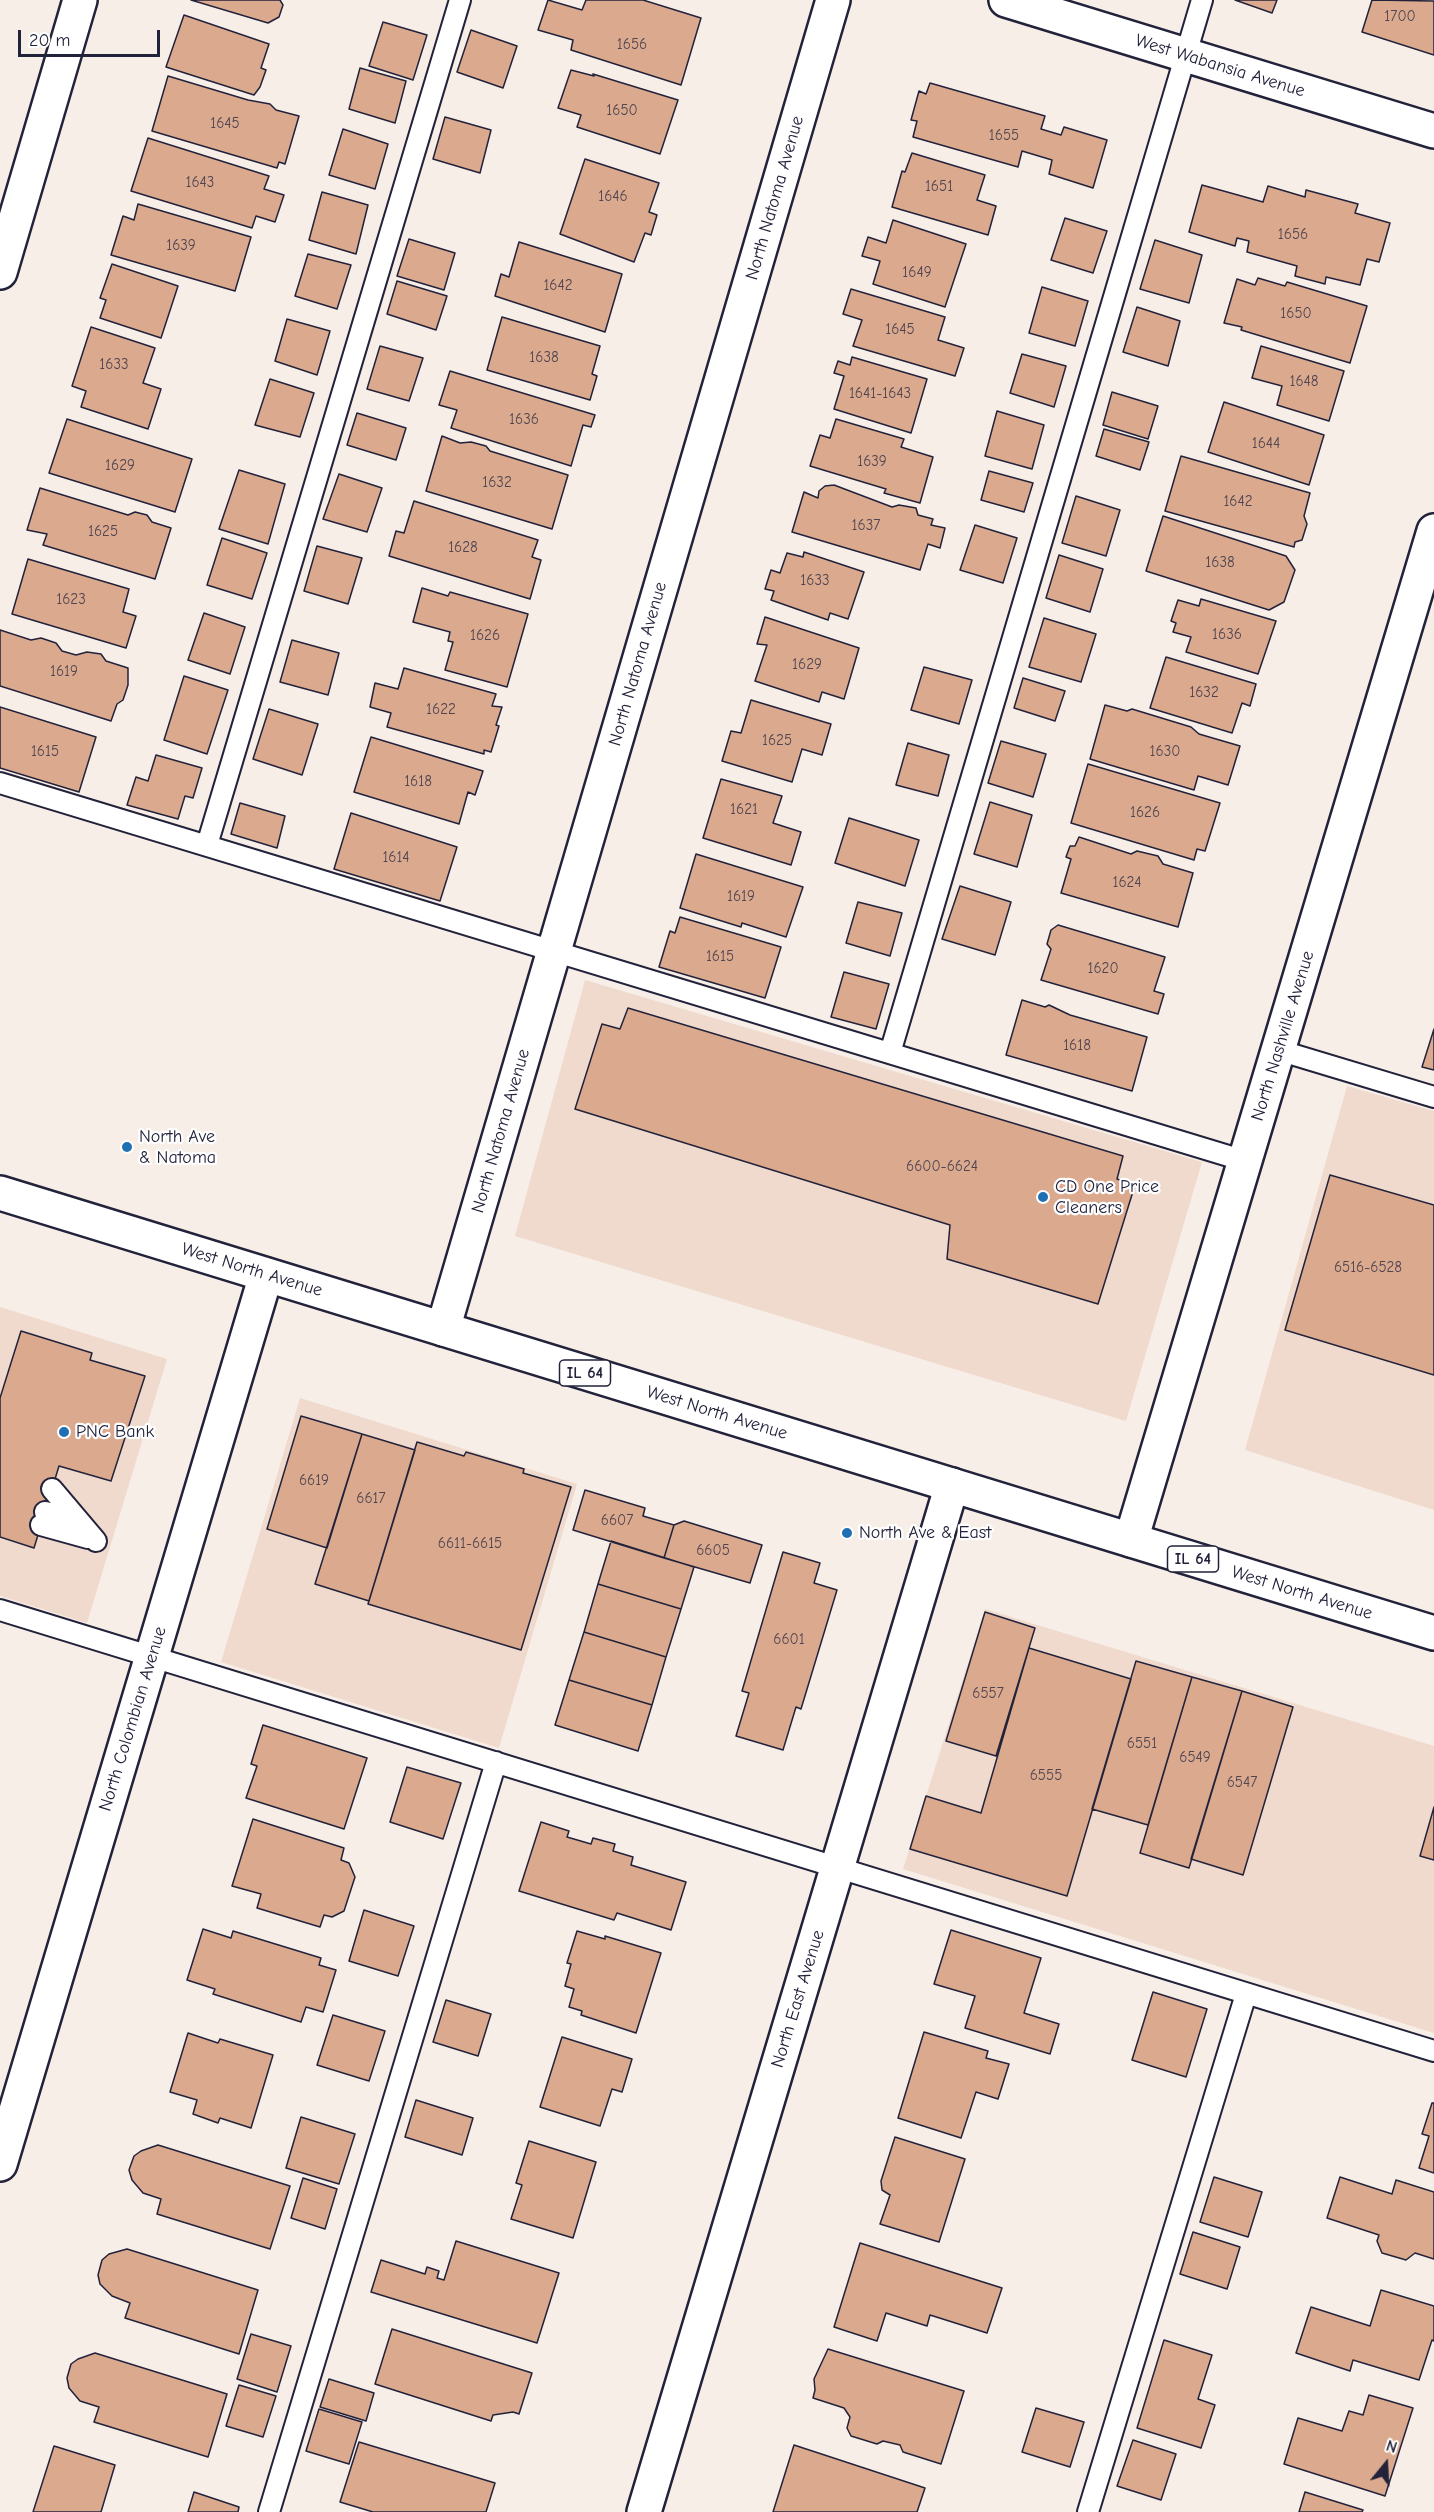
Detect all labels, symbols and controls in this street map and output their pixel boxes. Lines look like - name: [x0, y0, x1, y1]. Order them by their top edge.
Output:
- house number: 1700: [1384, 8, 1416, 26]
- scale bar: [21, 18, 164, 56]
- text: 20 m: [29, 30, 70, 51]
- street label: West Wabansia Avenue: [1133, 30, 1307, 102]
- house number: 1656: [617, 36, 647, 54]
- house number: 1650: [606, 102, 638, 120]
- street label: North Natoma Avenue: [741, 114, 809, 282]
- house number: 1645: [210, 115, 240, 133]
- house number: 1655: [989, 127, 1019, 145]
- house number: 1643: [186, 174, 214, 192]
- house number: 1651: [925, 178, 953, 196]
- house number: 1646: [598, 188, 628, 206]
- house number: 1656: [1278, 226, 1308, 244]
- house number: 1639: [166, 237, 196, 255]
- house number: 1649: [902, 264, 932, 282]
- house number: 1642: [543, 277, 573, 295]
- house number: 1650: [1280, 305, 1312, 323]
- house number: 1645: [885, 321, 915, 339]
- house number: 1638: [529, 349, 559, 367]
- house number: 1633: [99, 356, 129, 374]
- house number: 1648: [1289, 373, 1319, 391]
- house number: 1641-1643: [849, 385, 911, 403]
- house number: 1636: [509, 411, 539, 429]
- house number: 1644: [1252, 435, 1280, 453]
- house number: 1639: [857, 453, 887, 471]
- house number: 1629: [105, 457, 135, 475]
- house number: 1632: [482, 474, 512, 492]
- house number: 1642: [1223, 493, 1253, 511]
- house number: 1637: [852, 517, 880, 535]
- house number: 1625: [88, 523, 118, 541]
- house number: 1628: [448, 539, 478, 557]
- house number: 1638: [1205, 554, 1235, 572]
- house number: 1633: [800, 572, 830, 590]
- street label: North Natoma Avenue: [604, 580, 672, 748]
- house number: 1623: [56, 591, 86, 609]
- house number: 1636: [1212, 626, 1242, 644]
- house number: 1626: [470, 627, 500, 645]
- house number: 1629: [792, 656, 822, 674]
- house number: 1619: [50, 663, 78, 681]
- house number: 1632: [1189, 684, 1219, 702]
- house number: 1622: [426, 701, 456, 719]
- house number: 1625: [762, 732, 792, 750]
- house number: 1615: [31, 743, 59, 761]
- house number: 1630: [1150, 743, 1180, 761]
- house number: 1618: [404, 773, 432, 791]
- house number: 1621: [730, 801, 758, 819]
- house number: 1626: [1130, 804, 1160, 822]
- house number: 1614: [382, 849, 410, 867]
- house number: 1624: [1112, 874, 1142, 892]
- house number: 1619: [727, 888, 755, 906]
- house number: 1615: [706, 948, 734, 966]
- street label: North Nashville Avenue: [1247, 948, 1319, 1124]
- house number: 1620: [1087, 960, 1119, 978]
- house number: 1618: [1063, 1037, 1091, 1055]
- street label: North Natoma Avenue: [467, 1047, 535, 1215]
- place label: North Ave & Natoma: [139, 1126, 216, 1168]
- marker: North Ave & Natoma: [120, 1140, 134, 1154]
- house number: 6600-6624: [906, 1158, 978, 1176]
- place label: CD One Price Cleaners: [1055, 1176, 1159, 1218]
- marker: CD One Price Cleaners: [1036, 1190, 1050, 1204]
- street label: West North Avenue: [179, 1238, 325, 1302]
- house number: 6516-6528: [1334, 1259, 1402, 1277]
- road number: IL 64: [560, 1360, 610, 1386]
- street label: West North Avenue: [644, 1381, 790, 1445]
- place label: PNC Bank: [76, 1421, 154, 1443]
- marker: PNC Bank: [57, 1425, 71, 1439]
- house number: 6619: [299, 1472, 329, 1490]
- house number: 6617: [356, 1490, 386, 1508]
- house number: 6607: [601, 1512, 633, 1530]
- place label: North Ave & East: [859, 1522, 991, 1544]
- marker: North Ave & East: [840, 1526, 854, 1540]
- house number: 6611-6615: [438, 1535, 502, 1553]
- house number: 6605: [696, 1542, 730, 1560]
- road number: IL 64: [1168, 1546, 1218, 1572]
- street label: West North Avenue: [1229, 1561, 1375, 1625]
- street label: North Colombian Avenue: [95, 1624, 171, 1814]
- house number: 6601: [773, 1631, 805, 1649]
- house number: 6557: [972, 1685, 1004, 1703]
- house number: 6551: [1127, 1735, 1157, 1753]
- house number: 6549: [1179, 1749, 1211, 1767]
- house number: 6555: [1030, 1767, 1062, 1785]
- house number: 6547: [1227, 1774, 1257, 1792]
- street label: North East Avenue: [767, 1928, 829, 2070]
- north arrow: [1356, 2434, 1416, 2494]
- text: N: [1384, 2437, 1399, 2457]

